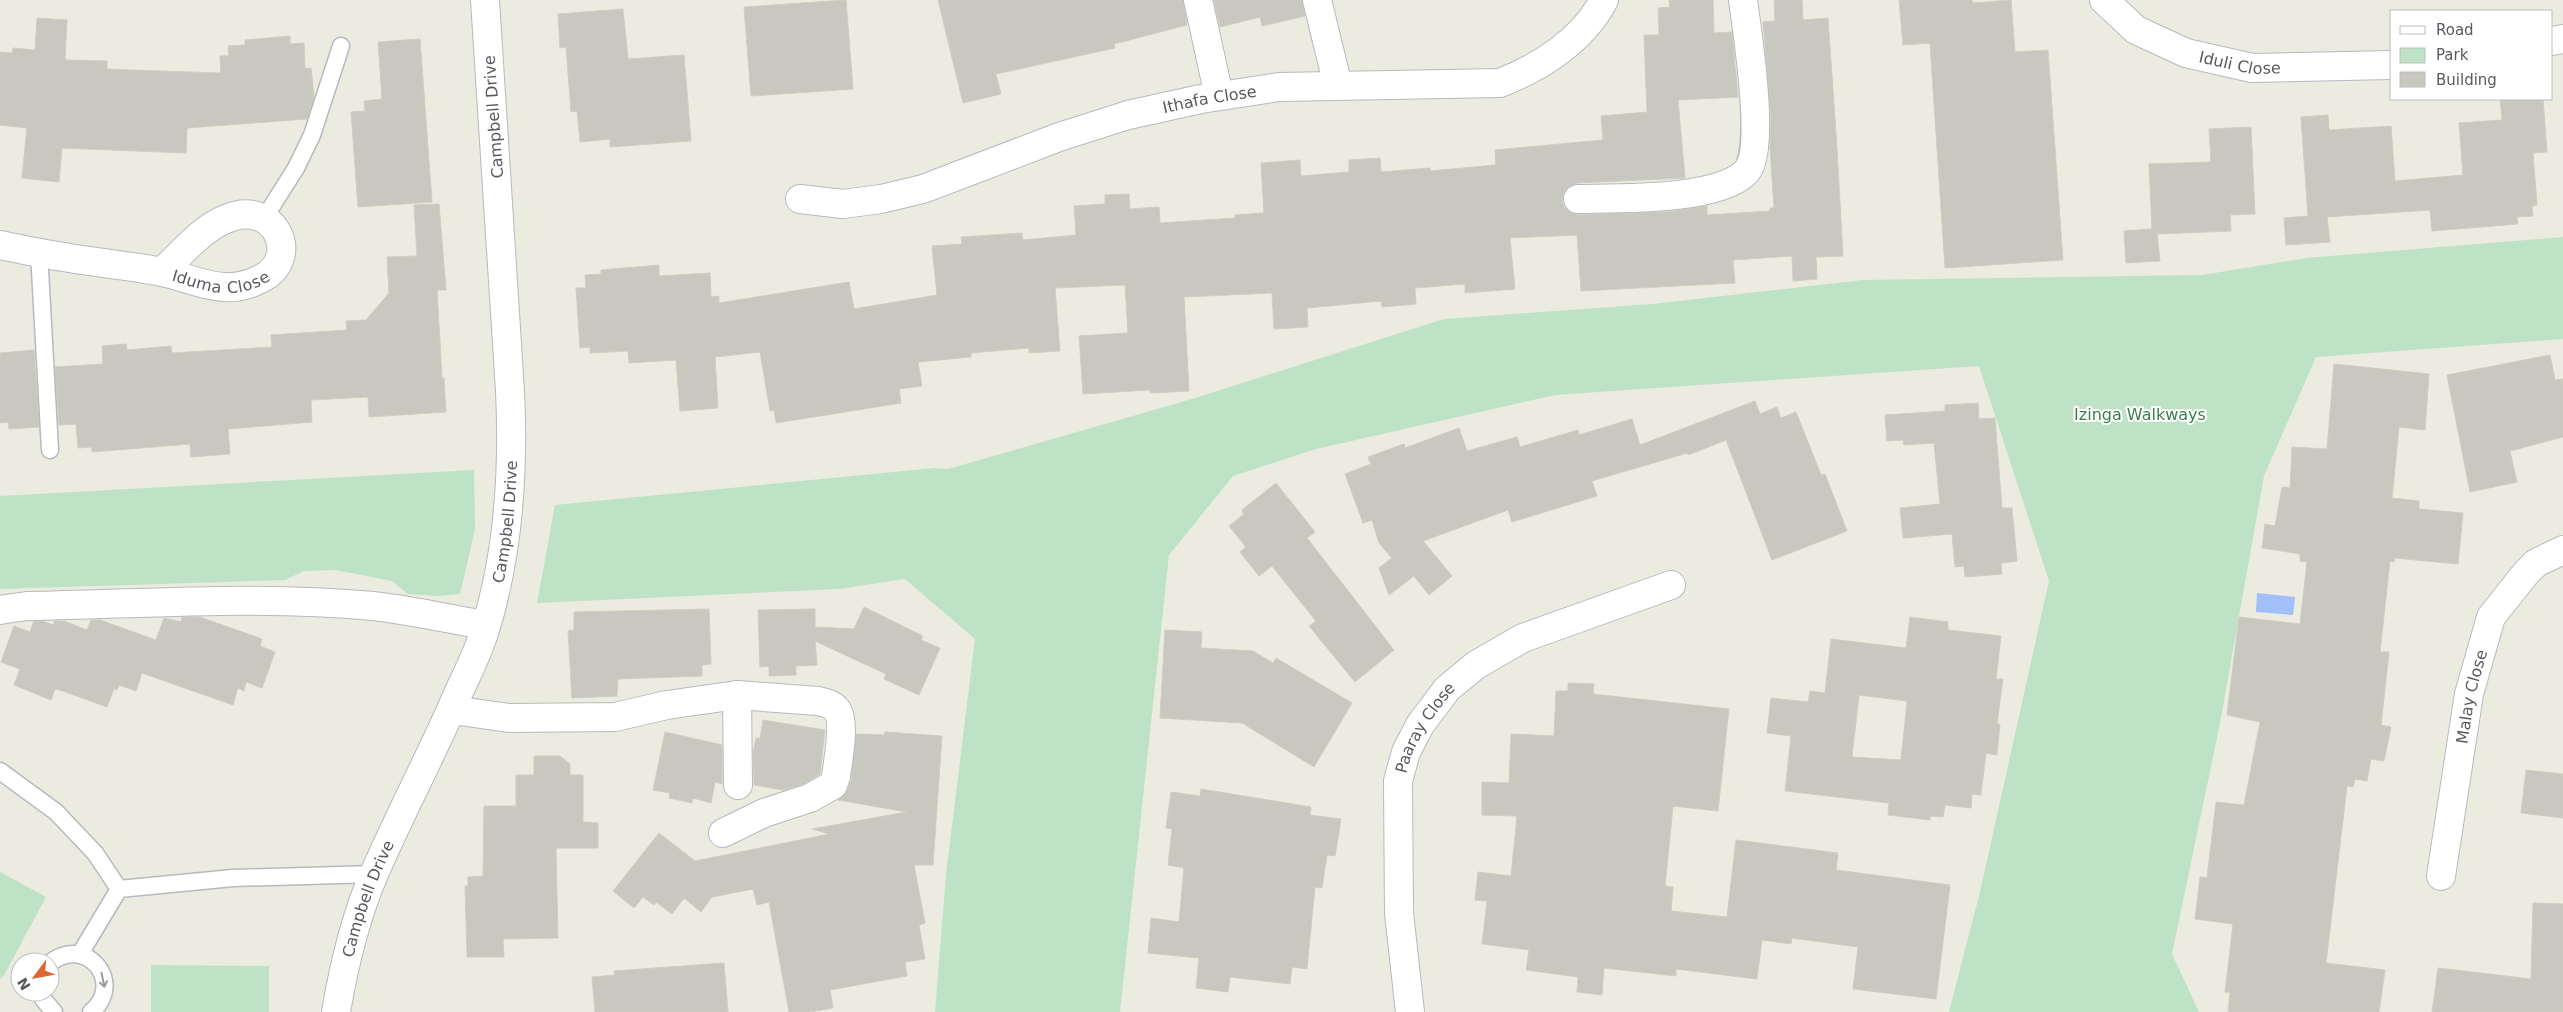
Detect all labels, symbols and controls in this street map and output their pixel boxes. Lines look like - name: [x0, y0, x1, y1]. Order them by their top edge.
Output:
- legend: [2390, 10, 2553, 100]
- text: Road: [2436, 21, 2474, 39]
- text: Park: [2436, 46, 2469, 64]
- street label: Iduli Close: [2197, 47, 2281, 78]
- street label: Campbell Drive: [480, 55, 507, 179]
- text: Building: [2436, 71, 2497, 89]
- street label: Ithafa Close: [1161, 82, 1258, 117]
- street label: Iduma Close: [170, 266, 273, 297]
- park label: Izinga Walkways: [2074, 405, 2206, 424]
- street label: Campbell Drive: [488, 460, 521, 585]
- street label: Malay Close: [2452, 647, 2491, 745]
- street label: Paaray Close: [1392, 678, 1458, 775]
- street label: Campbell Drive: [338, 837, 398, 959]
- north arrow: [10, 952, 60, 1002]
- one-way arrow: [99, 972, 108, 988]
- text: N: [14, 975, 34, 993]

